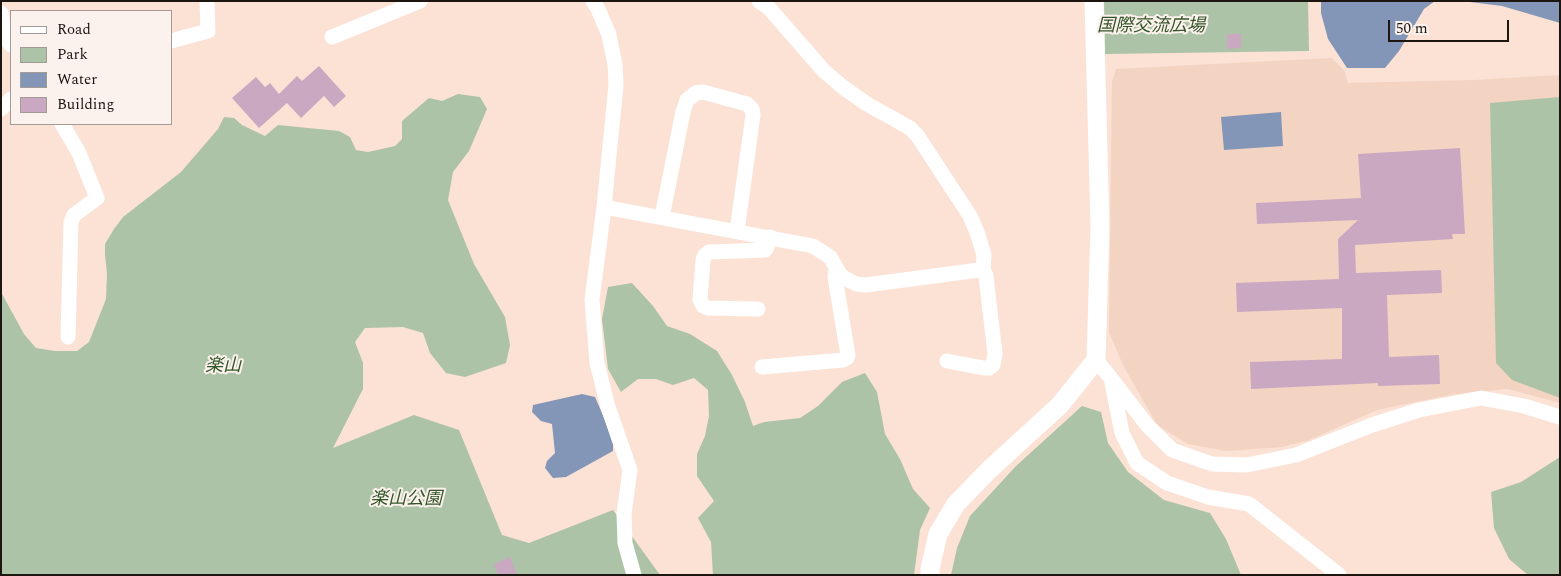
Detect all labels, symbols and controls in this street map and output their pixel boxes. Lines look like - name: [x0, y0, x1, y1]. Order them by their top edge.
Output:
- legend: [10, 10, 172, 125]
- scale bar: [1391, 10, 1512, 42]
- park label: 国際交流広場: [1097, 16, 1205, 38]
- text: 50 m: [1396, 17, 1428, 40]
- text: Road: [57, 18, 91, 41]
- text: Park: [57, 43, 88, 66]
- text: Water: [57, 68, 97, 91]
- text: Building: [57, 93, 114, 116]
- park label: 楽山: [205, 356, 241, 378]
- park label: 楽山公園: [370, 489, 442, 511]

